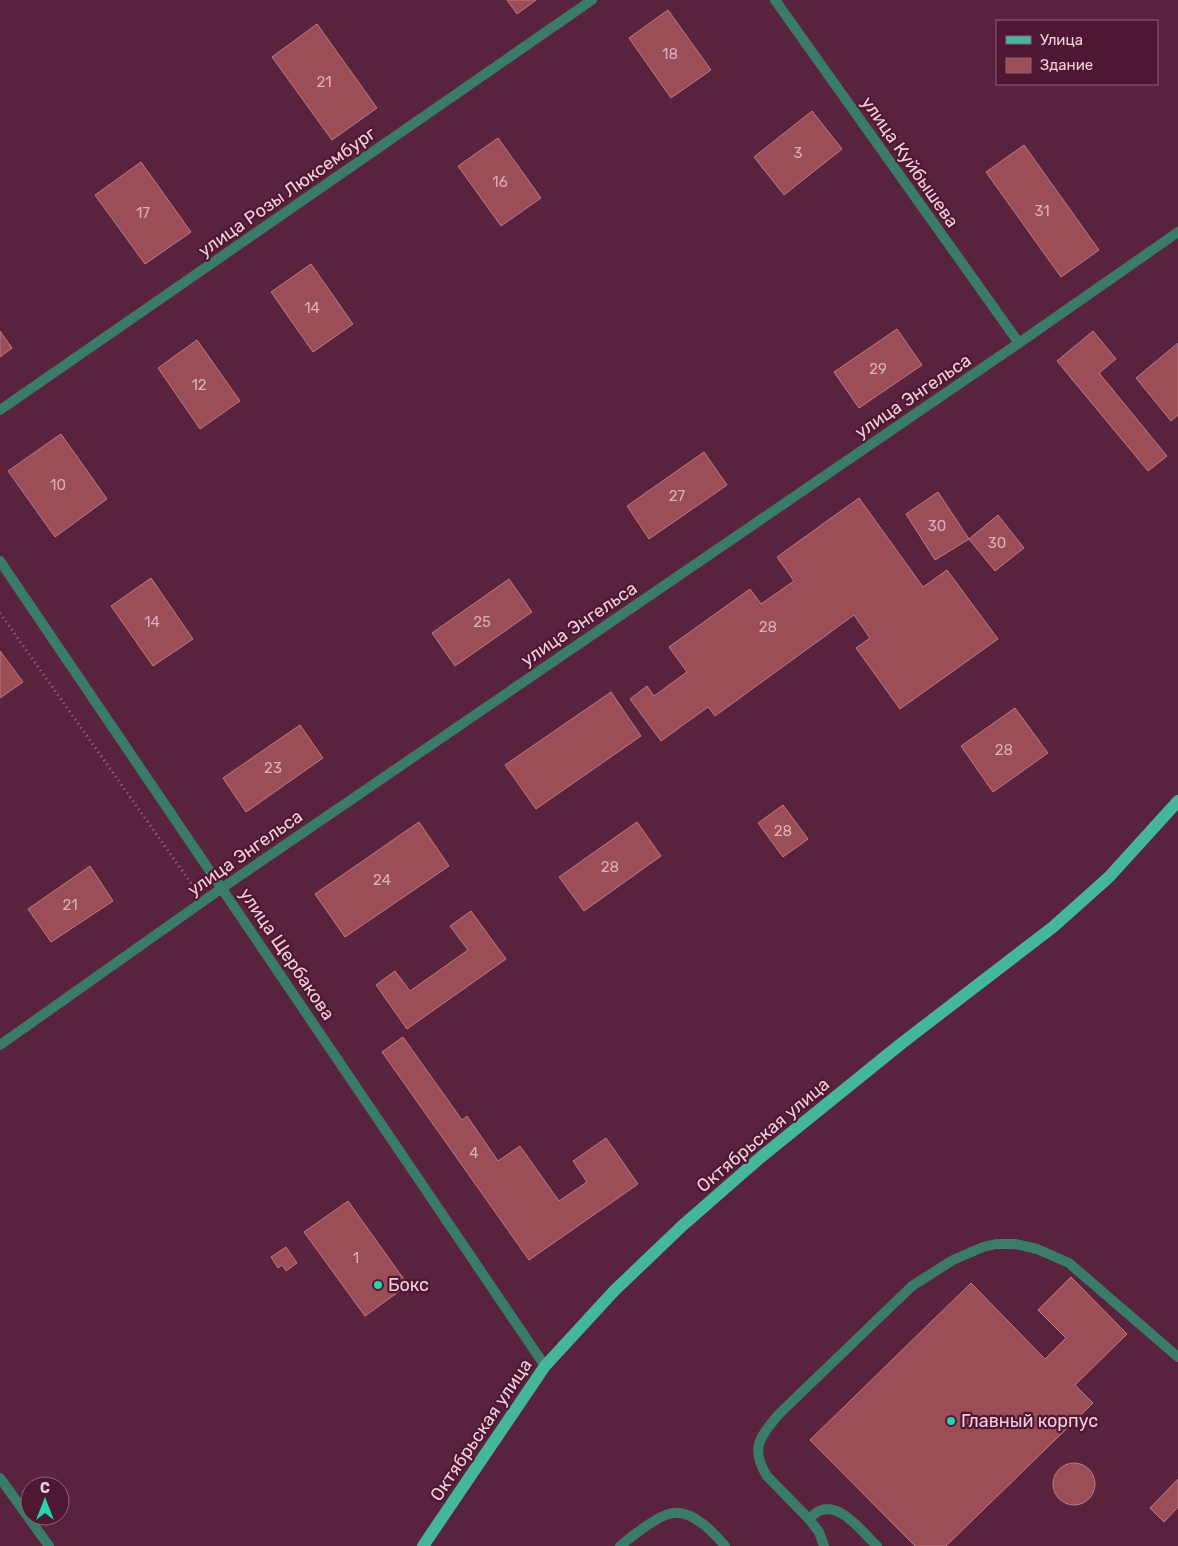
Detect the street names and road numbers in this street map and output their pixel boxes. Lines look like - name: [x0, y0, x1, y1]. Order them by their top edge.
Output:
- street label: улица Куйбышева: [857, 92, 963, 232]
- street label: улица Розы Люксембург: [194, 122, 380, 262]
- street label: улица Энгельса: [851, 349, 975, 443]
- street label: улица Энгельса: [517, 577, 641, 671]
- street label: улица Энгельса: [183, 805, 307, 901]
- street label: улица Щербакова: [235, 884, 339, 1024]
- street label: Октябрьская улица: [692, 1073, 834, 1197]
- street label: Октябрьская улица: [425, 1355, 537, 1505]

